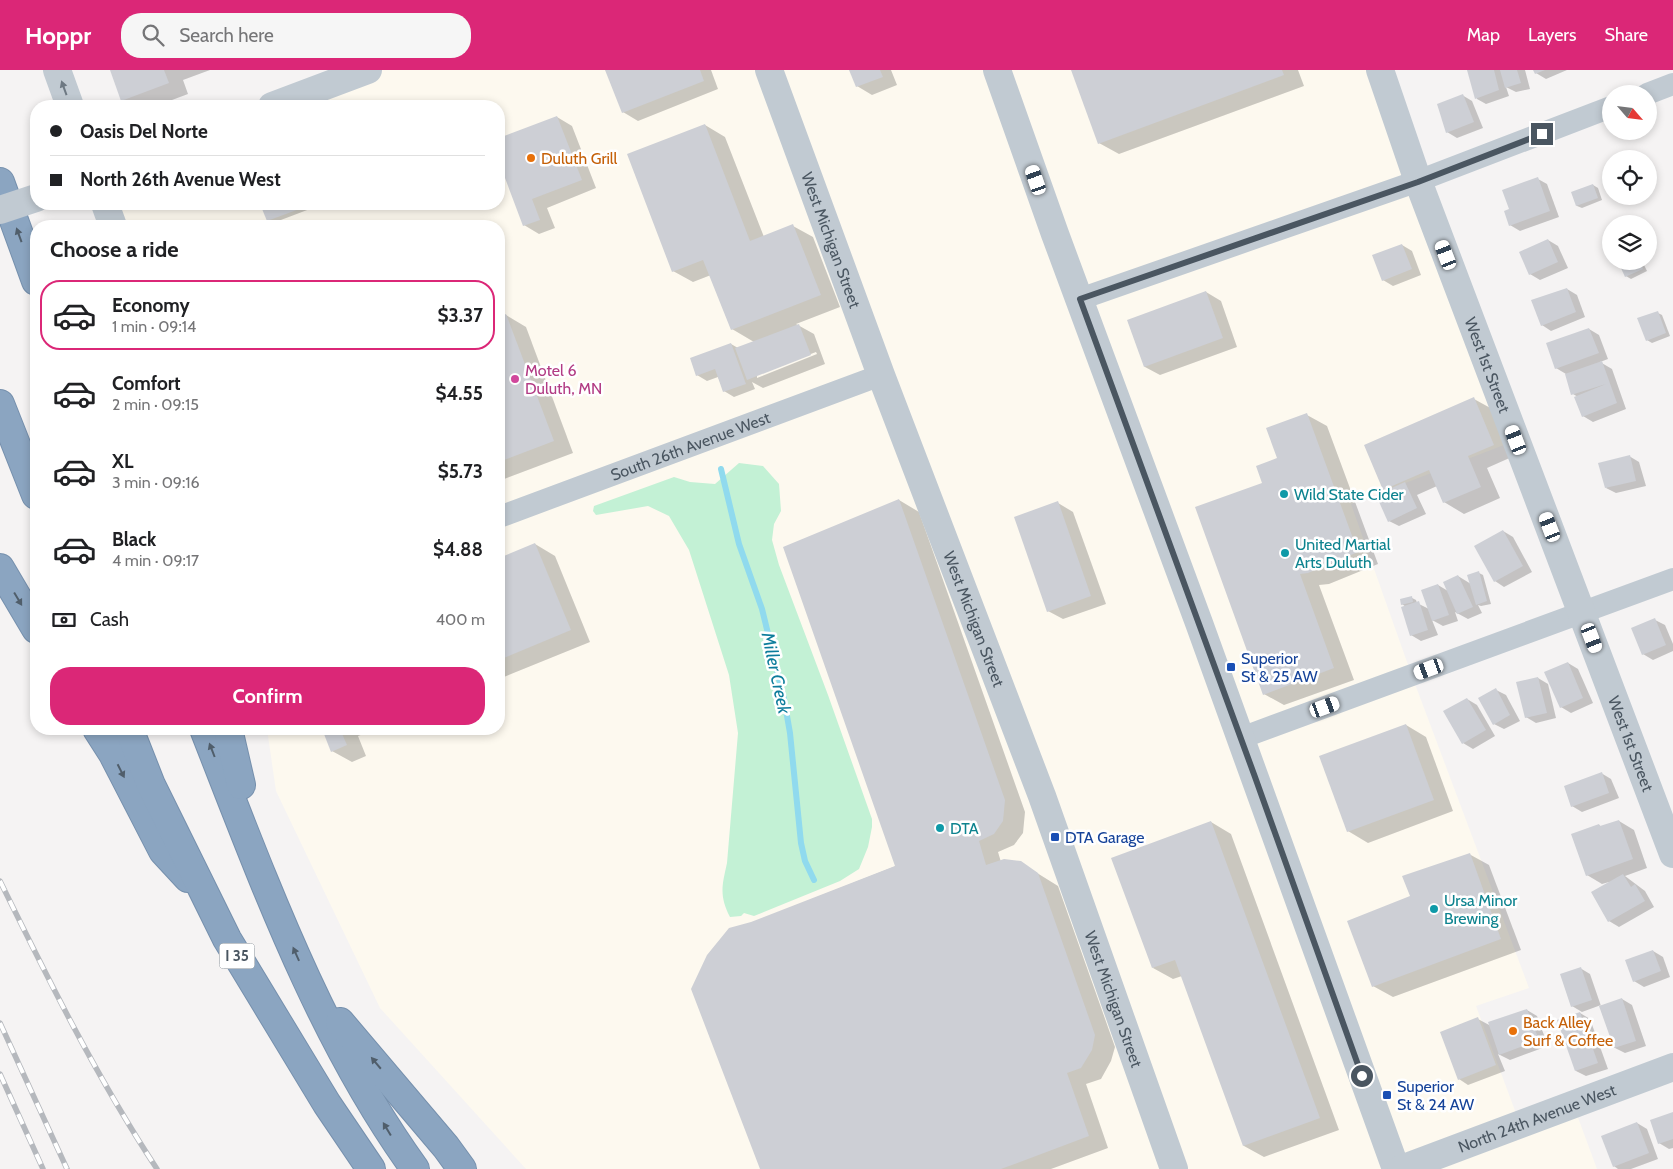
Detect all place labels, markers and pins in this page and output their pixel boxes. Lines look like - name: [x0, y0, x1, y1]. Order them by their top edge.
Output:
- place label: Duluth Grill: [541, 149, 618, 168]
- marker: Duluth Grill: [525, 152, 537, 164]
- place label: Motel 6 Duluth, MN: [525, 361, 602, 398]
- marker: Motel 6 Duluth, MN: [509, 373, 521, 385]
- place label: Wild State Cider: [1294, 485, 1405, 504]
- marker: Wild State Cider: [1278, 488, 1290, 500]
- place label: United Martial Arts Duluth: [1295, 535, 1391, 572]
- marker: United Martial Arts Duluth: [1279, 547, 1291, 559]
- place label: Superior St & 25 AW: [1241, 649, 1318, 686]
- marker: Superior St & 25 AW: [1225, 661, 1237, 673]
- place label: DTA: [950, 819, 979, 838]
- marker: DTA: [934, 822, 946, 834]
- place label: DTA Garage: [1065, 828, 1145, 847]
- marker: DTA Garage: [1049, 831, 1061, 843]
- place label: Ursa Minor Brewing: [1444, 891, 1518, 928]
- marker: Ursa Minor Brewing: [1428, 903, 1440, 915]
- place label: Back Alley Surf & Coffee: [1523, 1013, 1613, 1050]
- marker: Back Alley Surf & Coffee: [1507, 1025, 1519, 1037]
- place label: Superior St & 24 AW: [1397, 1077, 1475, 1114]
- marker: Superior St & 24 AW: [1381, 1089, 1393, 1101]

